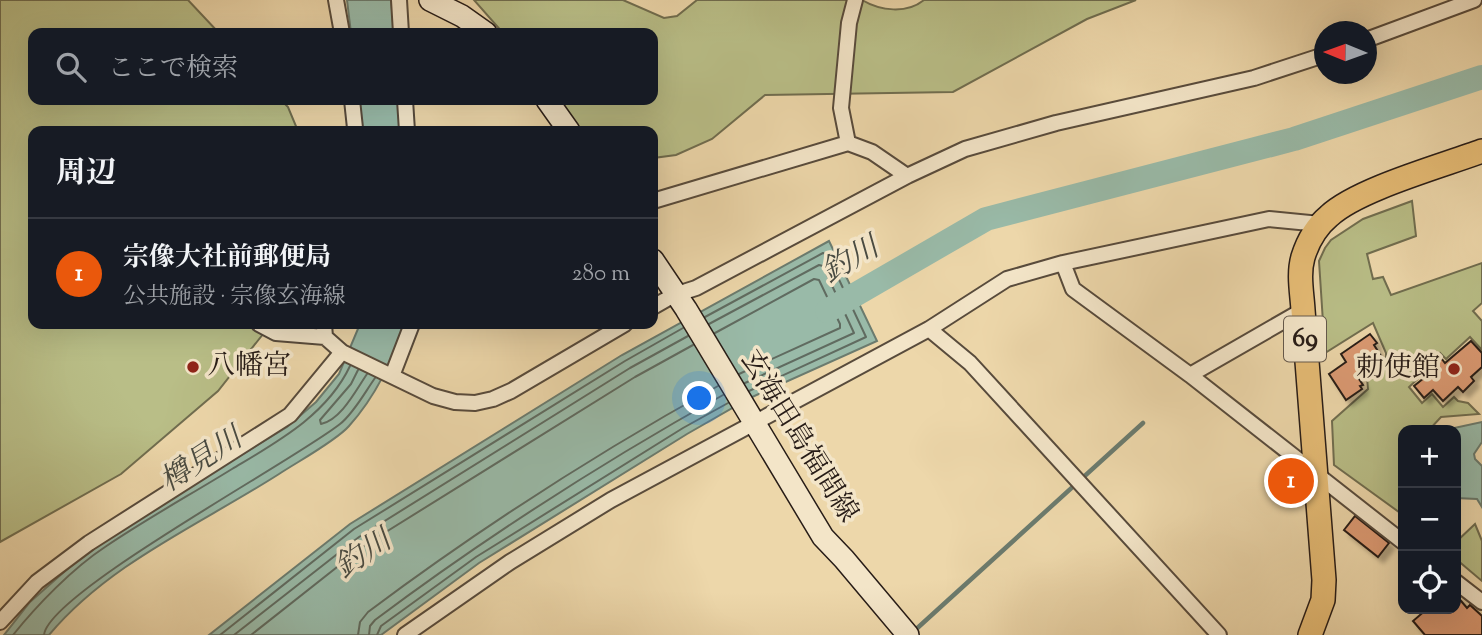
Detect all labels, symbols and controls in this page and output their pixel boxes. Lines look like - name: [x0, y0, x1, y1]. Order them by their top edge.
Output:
- north arrow: [1314, 21, 1377, 84]
- search box: [28, 28, 658, 105]
- icon: search: [52, 48, 90, 86]
- text: ここで検索: [108, 51, 238, 88]
- text: 周辺: [56, 153, 116, 196]
- water label: 釣川: [814, 226, 890, 295]
- text: 宗像大社前郵便局: [123, 240, 331, 277]
- text: 1: [75, 258, 83, 291]
- text: 280 m: [572, 258, 630, 291]
- text: 公共施設 · 宗像玄海線: [123, 281, 346, 314]
- road number: 69: [1284, 316, 1326, 362]
- street label: 玄海田島福間線: [729, 343, 867, 531]
- place label: 八幡宮: [207, 347, 291, 387]
- place label: 勅使館: [1356, 349, 1440, 389]
- marker: 八幡宮: [185, 359, 201, 375]
- marker: 勅使館: [1446, 361, 1462, 377]
- your location: [682, 381, 716, 415]
- water label: 樽見川: [153, 417, 254, 504]
- map controls: [1398, 425, 1461, 614]
- button: +: [1398, 425, 1461, 488]
- pin: 1: [1268, 455, 1314, 507]
- button: −: [1398, 488, 1461, 551]
- water label: 釣川: [327, 519, 403, 590]
- button: locate: [1398, 551, 1461, 614]

